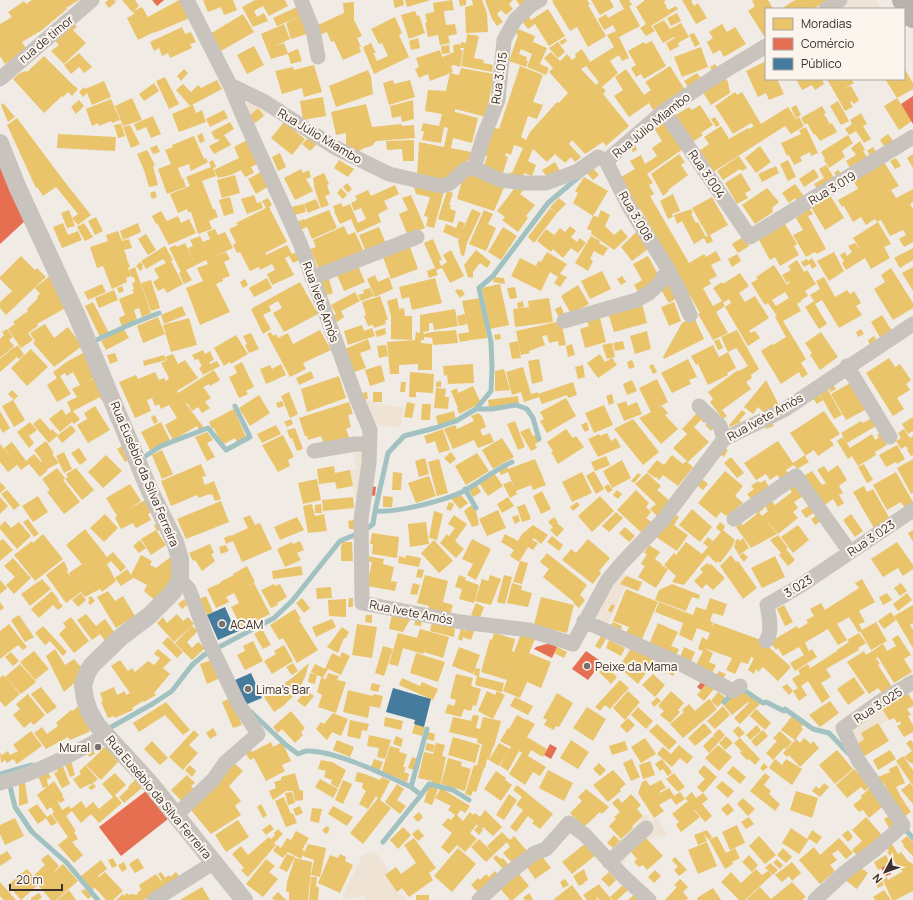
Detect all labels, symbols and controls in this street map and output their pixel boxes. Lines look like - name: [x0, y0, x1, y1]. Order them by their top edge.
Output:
- legend: [765, 8, 905, 80]
- street label: rua de timor: [15, 11, 77, 67]
- text: Moradias: [801, 15, 852, 32]
- text: Comércio: [801, 35, 854, 52]
- street label: Rua 3.015: [487, 51, 511, 105]
- text: Público: [801, 55, 842, 72]
- street label: Rua Júlio Miambo: [609, 88, 693, 162]
- street label: Rua Júlio Miambo: [275, 104, 365, 168]
- street label: Rua 3.004: [685, 146, 729, 202]
- street label: Rua 3.019: [805, 167, 859, 209]
- street label: Rua 3.008: [615, 188, 657, 244]
- street label: Rua Ivete Amós: [299, 259, 343, 345]
- street label: Rua Ivete Amós: [724, 389, 806, 445]
- street label: Rua Eusébio da Silva Ferreira: [107, 399, 183, 549]
- street label: Rua 3.023: [844, 516, 898, 560]
- street label: 3.023: [781, 571, 815, 601]
- street label: Rua Ivete Amós: [368, 596, 454, 628]
- place label: ACAM: [230, 616, 263, 633]
- marker: ACAM: [217, 619, 227, 629]
- place label: Peixe da Mama: [595, 658, 677, 675]
- marker: Peixe da Mama: [582, 661, 592, 671]
- place label: Lima's Bar: [256, 681, 311, 698]
- street label: Rua 3.025: [851, 683, 906, 727]
- marker: Lima's Bar: [243, 684, 253, 694]
- street label: Rua Eusébio da Silva Ferreira: [102, 732, 216, 862]
- place label: Mural: [59, 739, 90, 756]
- marker: Mural: [93, 742, 103, 752]
- north arrow: [865, 852, 905, 892]
- scale bar: [10, 866, 62, 892]
- text: 20 m: [16, 871, 43, 888]
- text: N: [869, 871, 885, 887]

